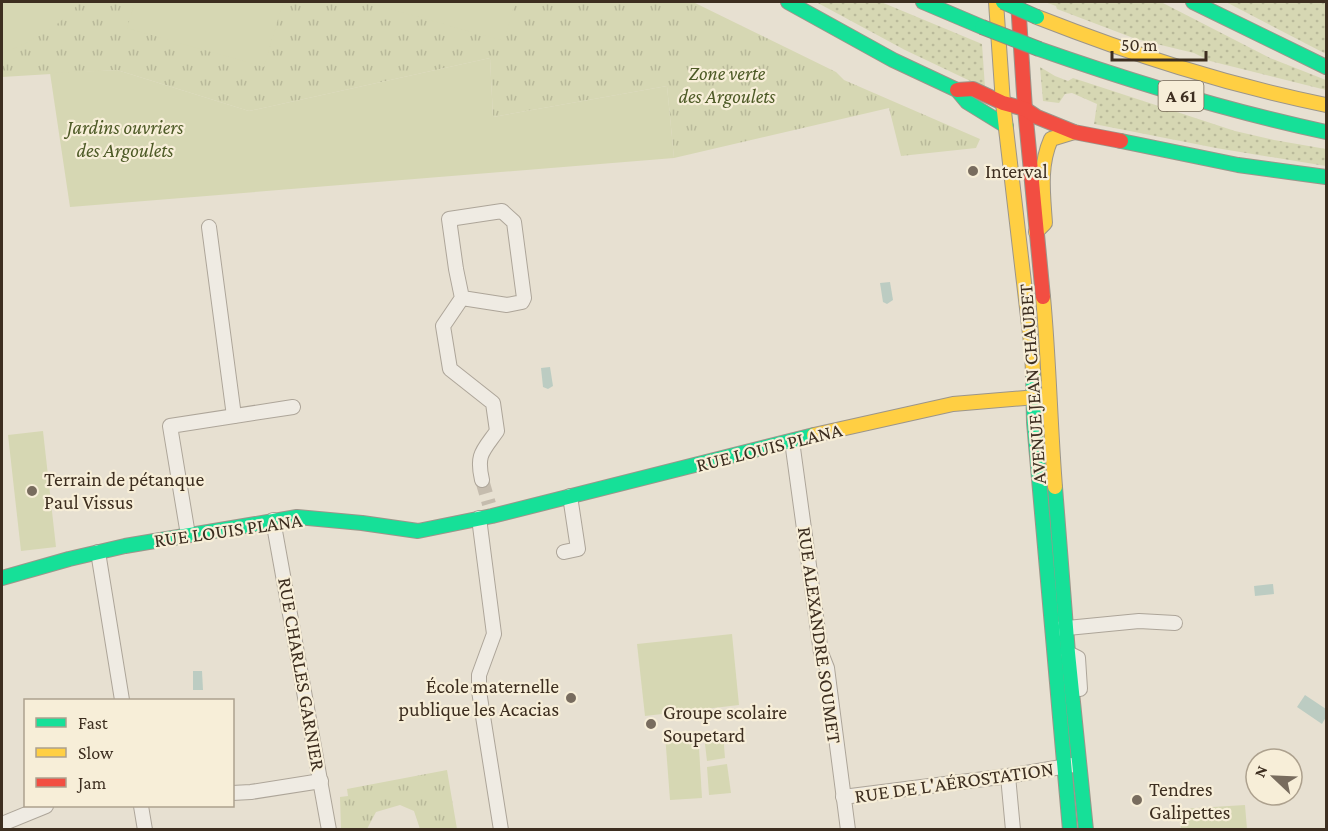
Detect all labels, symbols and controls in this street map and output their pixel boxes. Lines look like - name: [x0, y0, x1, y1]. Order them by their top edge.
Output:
- scale bar: [1112, 24, 1206, 62]
- text: 50 m: [1121, 35, 1158, 55]
- park label: Zone verte des Argoulets: [679, 62, 776, 108]
- road number: A 61: [1158, 81, 1204, 111]
- park label: Jardins ouvriers des Argoulets: [64, 116, 184, 162]
- place label: Interval: [985, 160, 1048, 182]
- marker: Interval: [966, 164, 980, 178]
- street label: AVENUE JEAN CHAUBET: [1014, 283, 1051, 485]
- street label: RUE LOUIS PLANA: [694, 418, 845, 476]
- place label: Terrain de pétanque Paul Vissus: [44, 468, 204, 513]
- marker: Terrain de pétanque Paul Vissus: [25, 484, 39, 498]
- street label: RUE LOUIS PLANA: [152, 509, 304, 551]
- street label: RUE ALEXANDRE SOUMET: [794, 525, 846, 745]
- street label: RUE CHARLES GARNIER: [274, 576, 330, 773]
- place label: École maternelle publique les Acacias: [399, 675, 559, 721]
- marker: École maternelle publique les Acacias: [564, 691, 578, 705]
- legend: [24, 699, 234, 807]
- place label: Groupe scolaire Soupetard: [663, 701, 787, 747]
- text: Fast: [78, 713, 109, 733]
- marker: Groupe scolaire Soupetard: [644, 717, 658, 731]
- text: Slow: [78, 743, 114, 763]
- north arrow: [1244, 747, 1304, 807]
- street label: RUE DE L'AÉROSTATION: [853, 757, 1055, 807]
- text: N: [1251, 763, 1271, 780]
- text: Jam: [76, 773, 107, 793]
- place label: Tendres Galipettes: [1149, 778, 1231, 824]
- marker: Tendres Galipettes: [1130, 793, 1144, 807]

